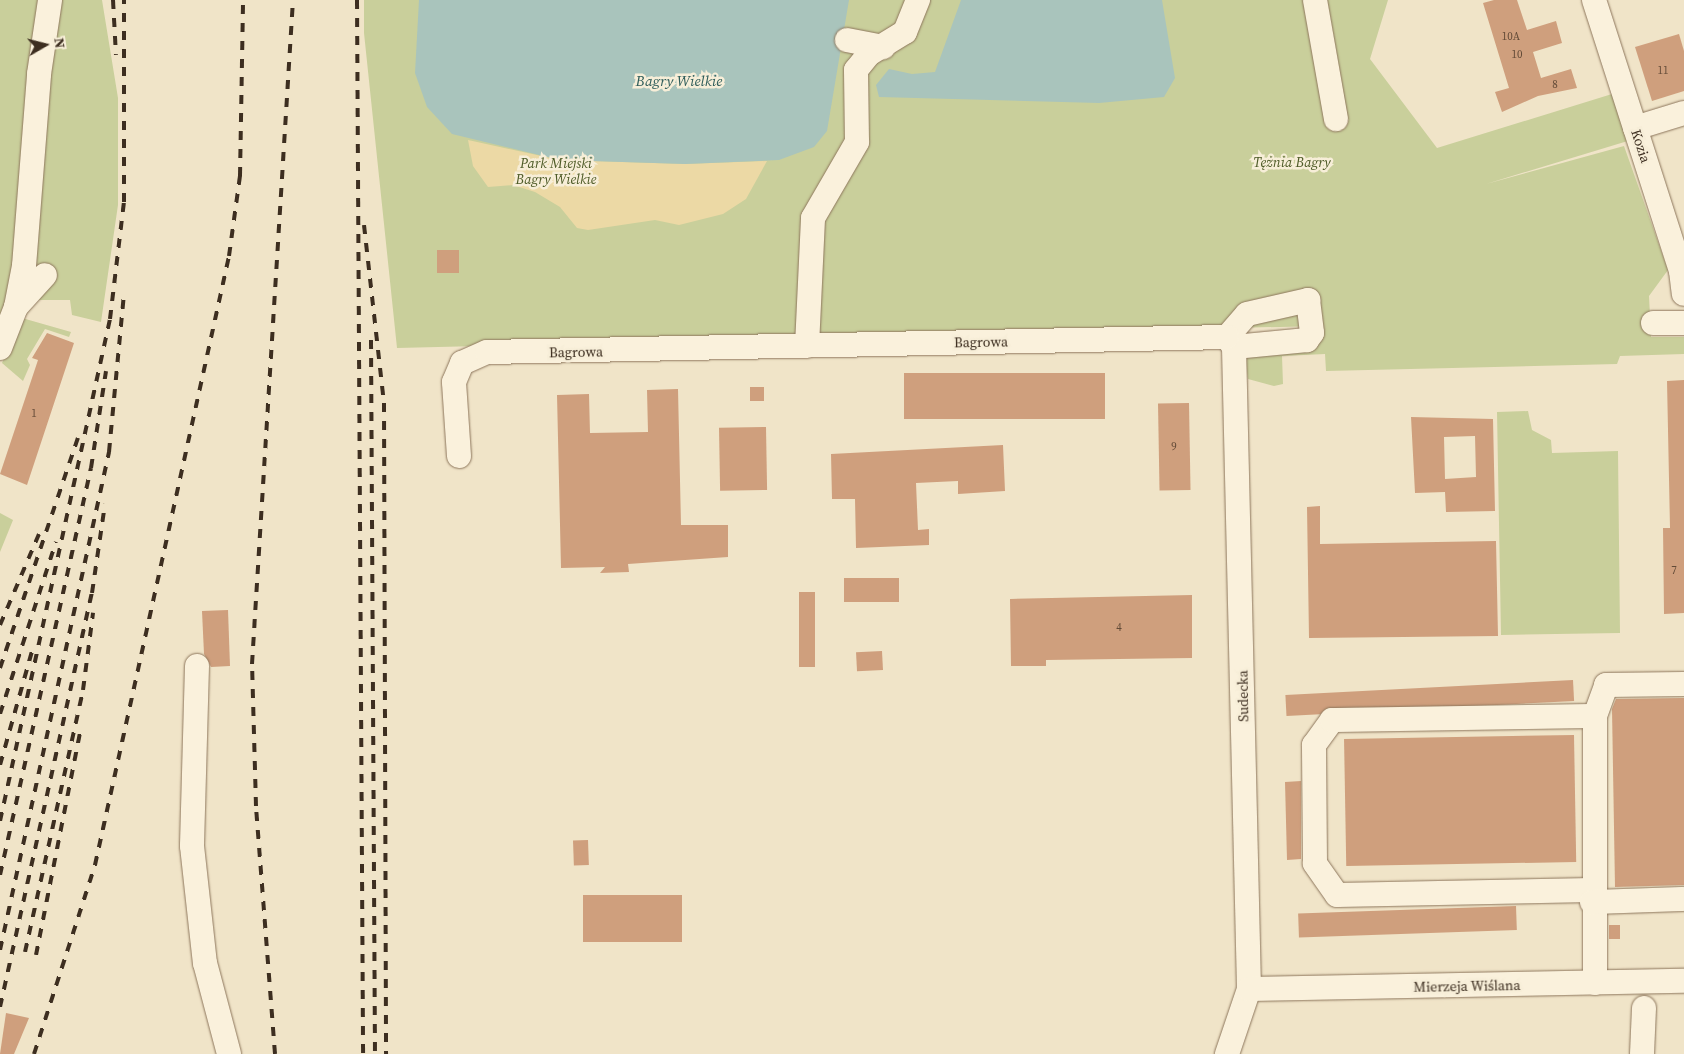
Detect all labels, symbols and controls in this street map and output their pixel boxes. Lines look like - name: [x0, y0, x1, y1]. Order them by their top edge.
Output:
- north arrow: [20, 20, 70, 70]
- house number: 10A: [1502, 30, 1520, 44]
- text: N: [49, 36, 70, 49]
- house number: 10: [1512, 48, 1522, 62]
- house number: 11: [1658, 64, 1668, 78]
- water label: Bagry Wielkie: [636, 72, 722, 90]
- house number: 8: [1552, 78, 1558, 92]
- street label: Kozia: [1628, 127, 1654, 165]
- park label: Tężnia Bagry: [1253, 154, 1331, 170]
- park label: Park Miejski Bagry Wielkie: [515, 155, 597, 188]
- street label: Bagrowa: [954, 333, 1008, 351]
- street label: Bagrowa: [549, 343, 603, 361]
- house number: 1: [31, 407, 37, 421]
- house number: 9: [1171, 440, 1177, 454]
- house number: 7: [1671, 564, 1677, 578]
- house number: 4: [1116, 621, 1122, 635]
- street label: Sudecka: [1234, 670, 1252, 722]
- street label: Mierzeja Wiślana: [1413, 977, 1521, 995]

